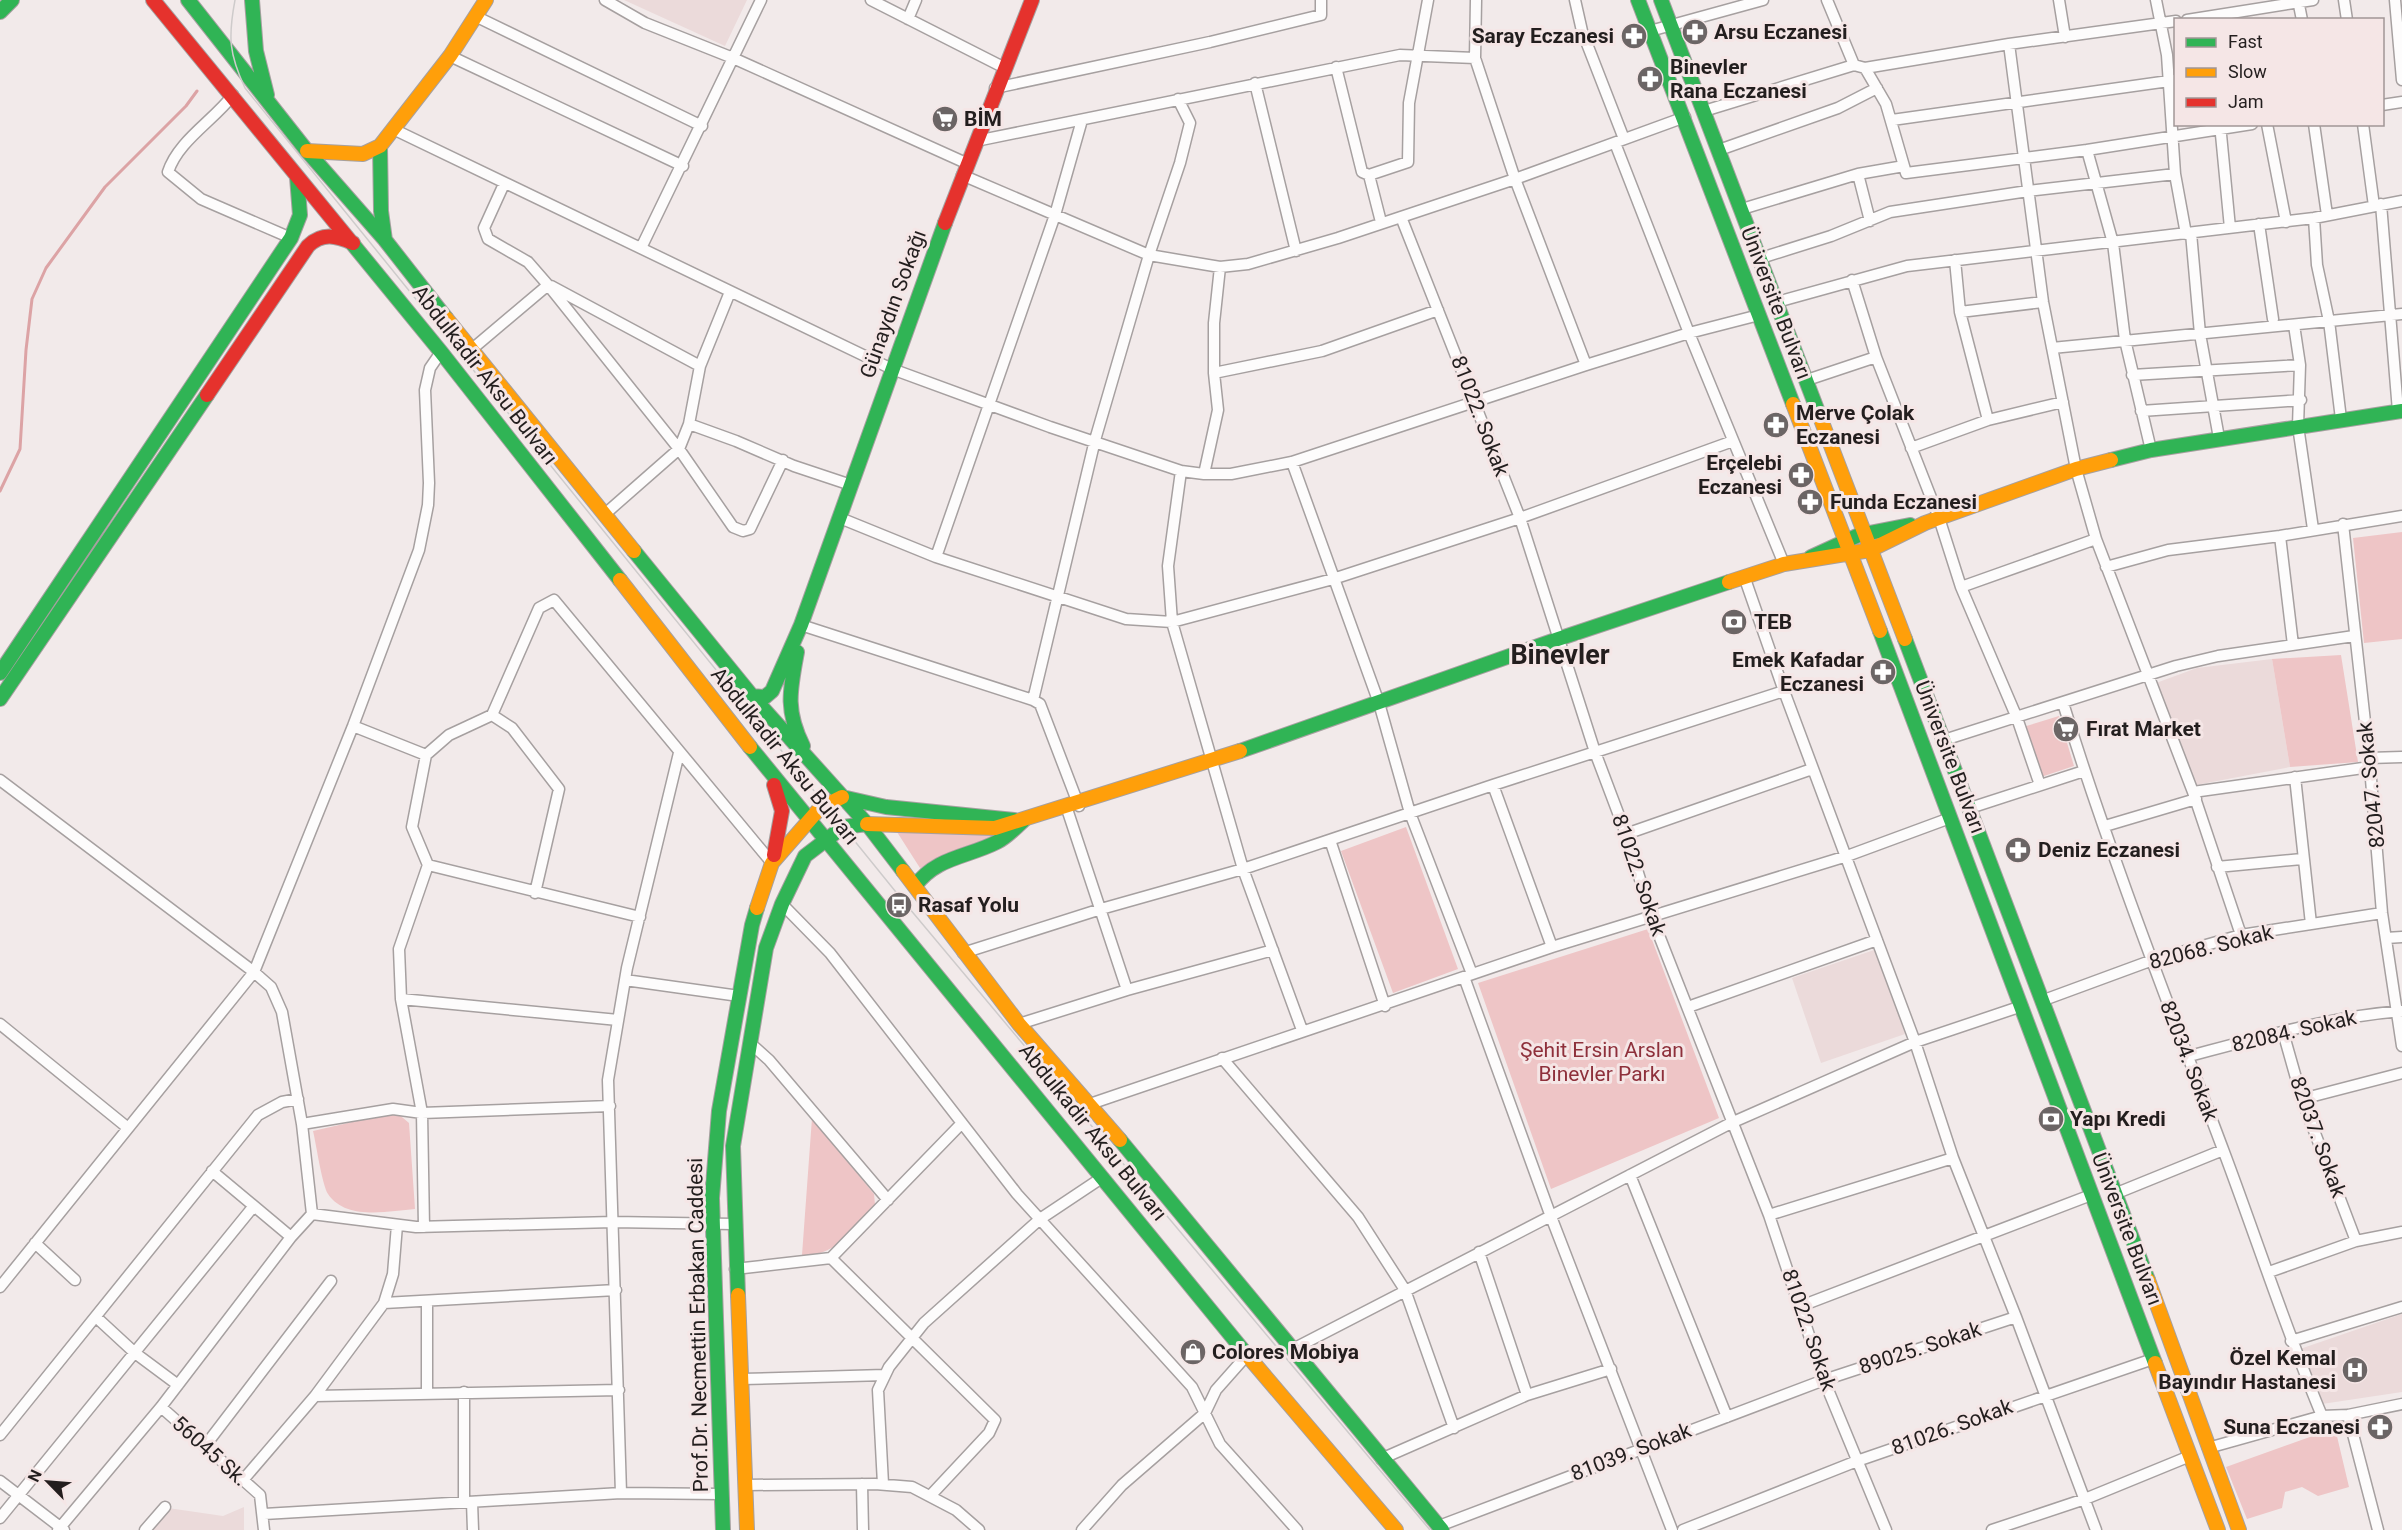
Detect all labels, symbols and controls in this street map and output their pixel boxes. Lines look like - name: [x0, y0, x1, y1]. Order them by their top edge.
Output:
- pharmacy icon: Arsu Eczanesi: [1680, 17, 1710, 47]
- legend: [2174, 18, 2384, 126]
- place label: Arsu Eczanesi: [1714, 20, 1848, 44]
- pharmacy icon: Saray Eczanesi: [1619, 21, 1649, 51]
- place label: Saray Eczanesi: [1472, 24, 1614, 48]
- text: Fast: [2228, 31, 2263, 52]
- place label: Binevler Rana Eczanesi: [1670, 55, 1807, 103]
- text: Slow: [2228, 61, 2267, 82]
- pharmacy icon: Binevler Rana Eczanesi: [1635, 64, 1665, 94]
- text: Jam: [2228, 91, 2264, 112]
- supermarket icon: BİM: [930, 104, 960, 134]
- place label: BİM: [964, 107, 1002, 131]
- street label: Üniversite Bulvarı: [1736, 223, 1816, 383]
- street label: Günaydın Sokağı: [855, 227, 931, 381]
- street label: Abdulkadir Aksu Bulvarı: [408, 281, 562, 469]
- street label: 81022. Sokak: [1446, 352, 1514, 480]
- place label: Merve Çolak Eczanesi: [1796, 401, 1915, 449]
- pharmacy icon: Merve Çolak Eczanesi: [1761, 410, 1791, 440]
- place label: Erçelebi Eczanesi: [1698, 451, 1782, 499]
- pharmacy icon: Erçelebi Eczanesi: [1786, 460, 1816, 490]
- pharmacy icon: Funda Eczanesi: [1795, 487, 1825, 517]
- place label: Funda Eczanesi: [1830, 490, 1977, 514]
- bank icon: TEB: [1719, 607, 1749, 637]
- place label: TEB: [1754, 610, 1792, 634]
- district label: Binevler: [1510, 639, 1610, 671]
- place label: Emek Kafadar Eczanesi: [1732, 648, 1864, 696]
- pharmacy icon: Emek Kafadar Eczanesi: [1868, 657, 1898, 687]
- street label: Abdulkadir Aksu Bulvarı: [706, 663, 864, 849]
- street label: Üniversite Bulvarı: [1910, 677, 1990, 837]
- supermarket icon: Fırat Market: [2051, 714, 2081, 744]
- place label: Fırat Market: [2086, 717, 2201, 741]
- street label: 82047. Sokak: [2352, 720, 2390, 849]
- street label: 81022. Sokak: [1607, 811, 1671, 939]
- pharmacy icon: Deniz Eczanesi: [2003, 835, 2033, 865]
- place label: Deniz Eczanesi: [2038, 838, 2180, 862]
- bus stop icon: Rasaf Yolu: [884, 890, 914, 920]
- place label: Rasaf Yolu: [918, 893, 1019, 917]
- street label: 82068. Sokak: [2147, 920, 2276, 974]
- street label: 82034. Sokak: [2155, 997, 2223, 1125]
- street label: 82084. Sokak: [2229, 1005, 2359, 1057]
- park label: Şehit Ersin Arslan Binevler Parkı: [1520, 1038, 1684, 1086]
- street label: Abdulkadir Aksu Bulvarı: [1014, 1039, 1172, 1225]
- street label: 82037. Sokak: [2285, 1073, 2351, 1201]
- bank icon: Yapı Kredi: [2036, 1104, 2066, 1134]
- place label: Yapı Kredi: [2070, 1107, 2166, 1131]
- street label: Üniversite Bulvarı: [2087, 1149, 2167, 1309]
- street label: Prof.Dr. Necmettin Erbakan Caddesi: [683, 1157, 713, 1493]
- street label: 81022. Sokak: [1777, 1266, 1841, 1394]
- street label: 89025. Sokak: [1856, 1317, 1984, 1379]
- shop icon: Colores Mobiya: [1178, 1337, 1208, 1367]
- place label: Colores Mobiya: [1212, 1340, 1359, 1364]
- place label: Özel Kemal Bayındır Hastanesi: [2158, 1346, 2336, 1394]
- hospital icon: Özel Kemal Bayındır Hastanesi: [2340, 1355, 2370, 1385]
- street label: 81026. Sokak: [1888, 1394, 2016, 1460]
- street label: 56045 Sk.: [167, 1411, 253, 1491]
- pharmacy icon: Suna Eczanesi: [2365, 1412, 2395, 1442]
- place label: Suna Eczanesi: [2223, 1415, 2360, 1439]
- street label: 81039. Sokak: [1567, 1418, 1695, 1486]
- north arrow: [18, 1452, 78, 1512]
- text: N: [24, 1467, 46, 1485]

